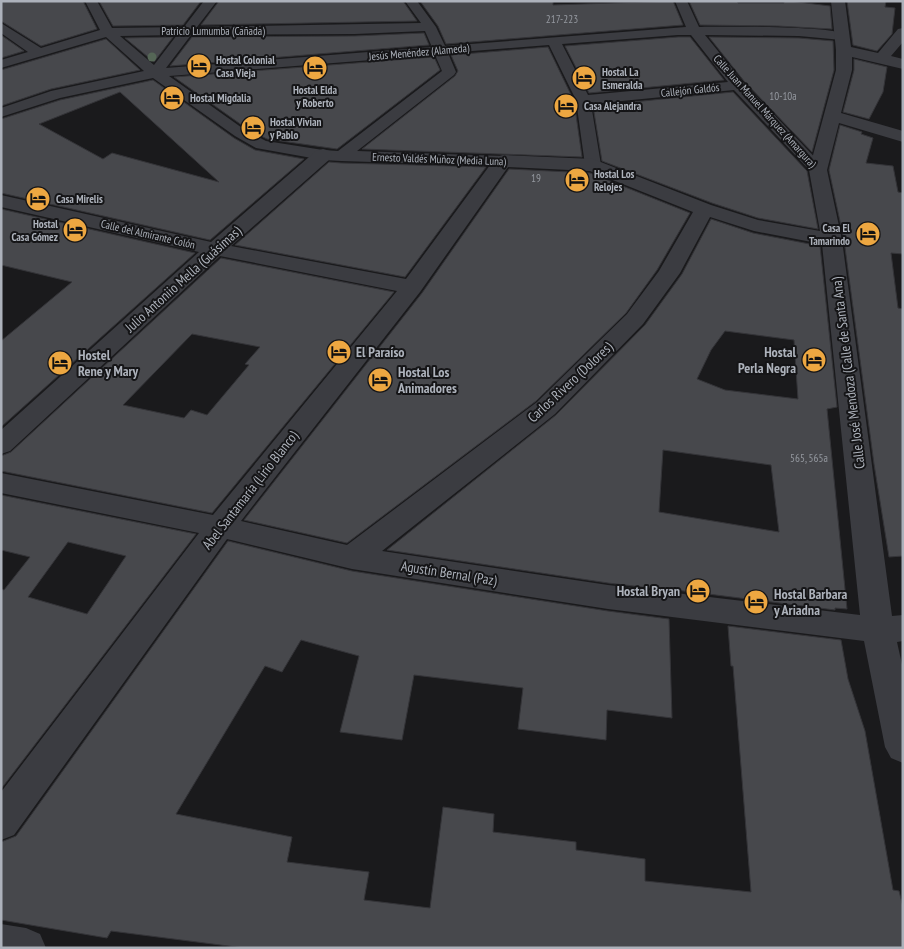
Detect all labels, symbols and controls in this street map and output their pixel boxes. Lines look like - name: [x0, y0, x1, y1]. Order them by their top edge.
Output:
- house number: 217-223: [546, 12, 578, 26]
- street label: Patricio Lumumba (Cañada): [161, 24, 265, 38]
- street label: Jesús Menéndez (Alameda): [367, 41, 470, 63]
- street label: Calle Juan Manuel Márquez (Amargura): [711, 52, 820, 171]
- hotel icon: Hostal Colonial Casa Vieja: [186, 53, 212, 79]
- place label: Hostal Colonial Casa Vieja: [216, 53, 275, 80]
- hotel icon: Hostal Elda y Roberto: [302, 55, 328, 81]
- hotel icon: Hostal La Esmeralda: [571, 65, 597, 91]
- place label: Hostal La Esmeralda: [602, 65, 643, 92]
- street label: Callejón Galdós: [660, 80, 720, 100]
- place label: Hostal Elda y Roberto: [293, 83, 338, 110]
- hotel icon: Hostal Migdalia: [159, 85, 185, 111]
- house number: 10-10a: [769, 89, 797, 103]
- place label: Hostal Migdalia: [190, 91, 252, 105]
- hotel icon: Casa Alejandra: [553, 93, 579, 119]
- place label: Casa Alejandra: [584, 99, 642, 113]
- hotel icon: Hostal Vivian y Pablo: [240, 115, 266, 141]
- place label: Hostal Vivian y Pablo: [269, 115, 321, 142]
- street label: Ernesto Valdés Muñoz (Media Luna): [372, 150, 507, 168]
- hotel icon: Hostal Los Relojes: [564, 167, 590, 193]
- place label: Hostal Los Relojes: [594, 167, 635, 194]
- house number: 19: [531, 171, 541, 185]
- hotel icon: Casa Mirelis: [25, 186, 51, 212]
- place label: Casa Mirelis: [56, 192, 103, 206]
- street label: Calle del Almirante Colón: [100, 216, 197, 252]
- place label: Hostal Casa Gómez: [11, 217, 58, 244]
- hotel icon: Hostal Casa Gómez: [62, 217, 88, 243]
- place label: Casa El Tamarindo: [809, 221, 850, 248]
- hotel icon: Casa El Tamarindo: [855, 221, 881, 247]
- street label: Julio Antoniio Mella (Guásimas): [120, 222, 245, 337]
- street label: Calle José Mendoza (Calle de Santa Ana): [827, 275, 869, 470]
- street label: Carlos Rivero (Dolores): [524, 337, 617, 426]
- hotel icon: El Paraíso: [326, 339, 352, 365]
- place label: El Paraíso: [356, 343, 405, 361]
- place label: Hostal Perla Negra: [738, 343, 797, 377]
- place label: Hostel Rene y Mary: [78, 346, 139, 380]
- hotel icon: Hostal Perla Negra: [801, 347, 827, 373]
- hotel icon: Hostel Rene y Mary: [47, 350, 73, 376]
- place label: Hostal Los Animadores: [397, 363, 457, 397]
- hotel icon: Hostal Los Animadores: [367, 367, 393, 393]
- street label: Abel Santamaría (Lirio Blanco): [198, 426, 302, 553]
- house number: 565, 565a: [790, 451, 828, 465]
- street label: Agustín Bernal (Paz): [400, 557, 499, 590]
- hotel icon: Hostal Bryan: [685, 578, 711, 604]
- place label: Hostal Bryan: [617, 582, 680, 600]
- place label: Hostal Barbara y Ariadna: [773, 585, 848, 619]
- hotel icon: Hostal Barbara y Ariadna: [743, 589, 769, 615]

